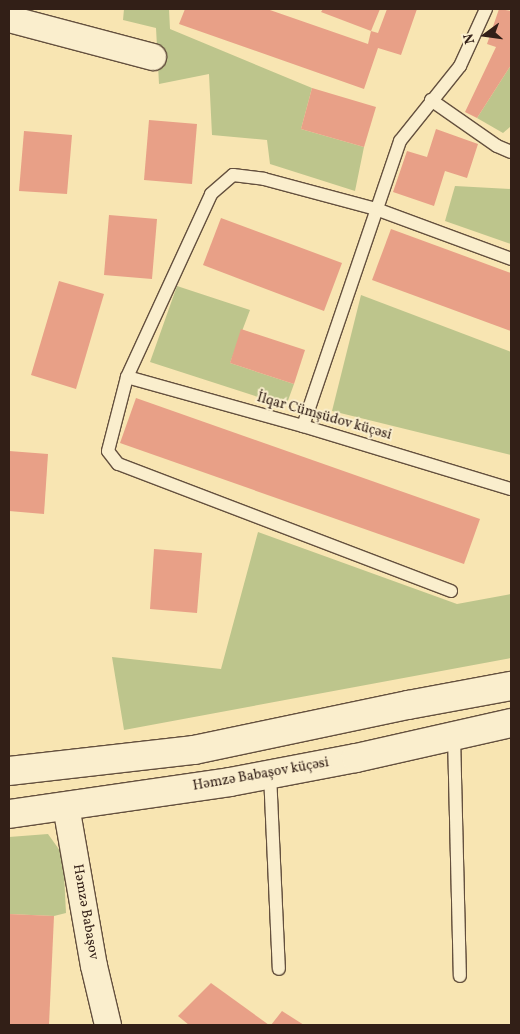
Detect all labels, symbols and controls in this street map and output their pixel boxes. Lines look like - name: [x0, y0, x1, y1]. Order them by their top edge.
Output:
- north arrow: [460, 10, 510, 60]
- text: N: [460, 32, 480, 46]
- street label: İlqar Cümşüdov küçəsi: [255, 390, 393, 444]
- street label: Həmzə Babaşov küçəsi: [191, 755, 331, 795]
- street label: Həmzə Babaşov: [68, 863, 102, 961]

